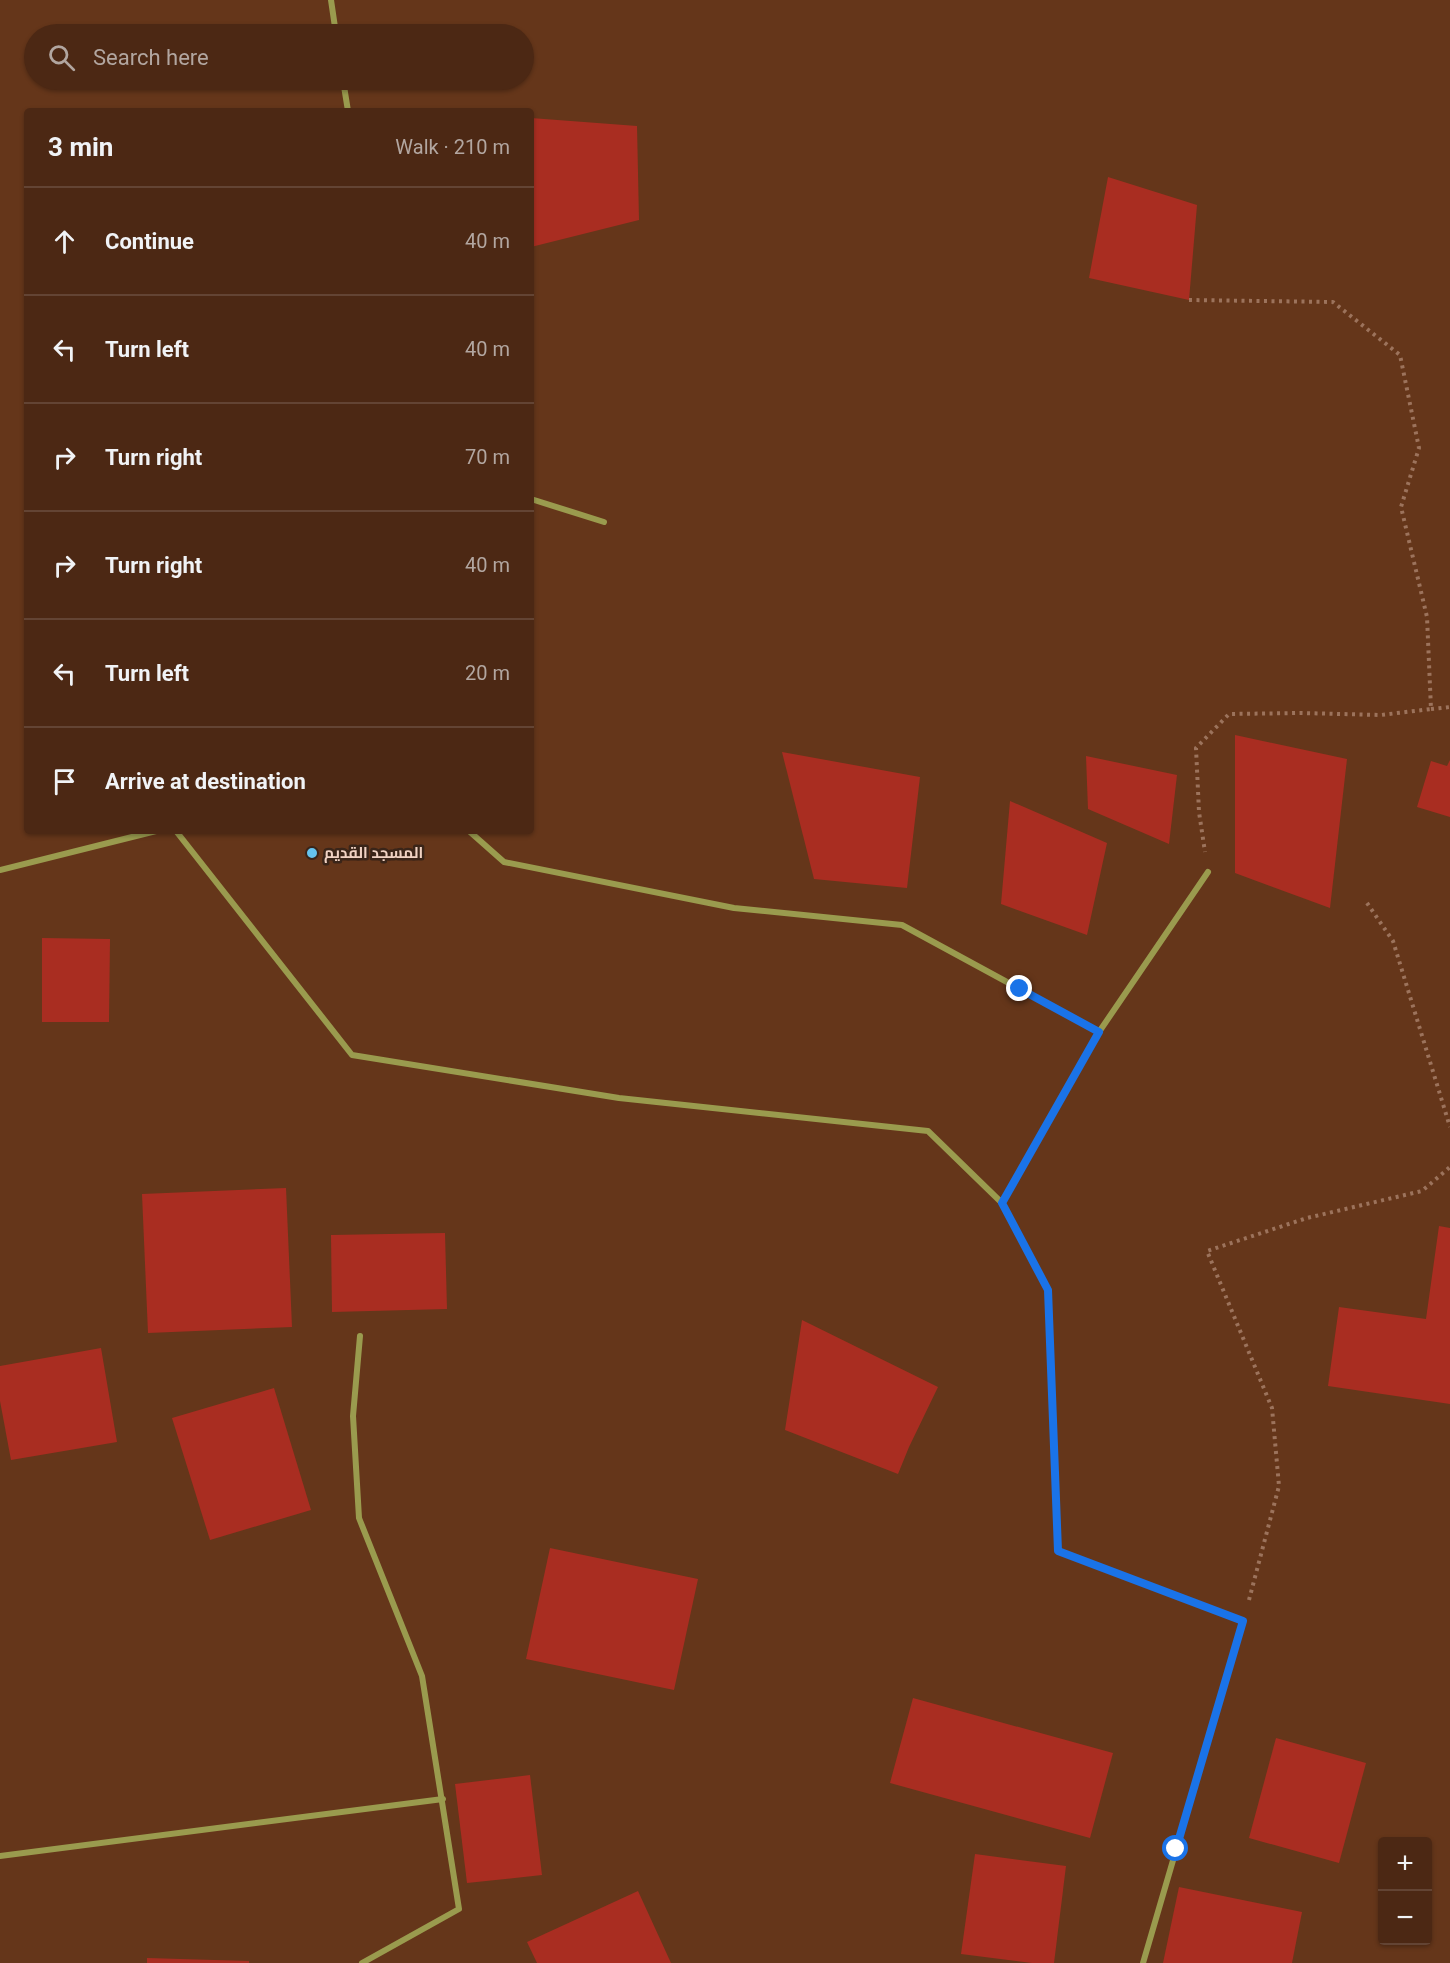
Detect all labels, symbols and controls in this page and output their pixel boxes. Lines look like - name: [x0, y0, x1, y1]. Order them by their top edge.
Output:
- search box: [24, 24, 534, 90]
- icon: search: [45, 41, 78, 74]
- text: Search here: [93, 45, 209, 70]
- text: 3 min: [48, 132, 113, 162]
- text: Walk · 210 m: [395, 135, 510, 159]
- icon: ahead: [48, 225, 81, 258]
- text: Continue: [105, 229, 194, 254]
- text: 40 m: [465, 229, 510, 253]
- icon: left: [48, 333, 81, 366]
- text: Turn left: [105, 337, 189, 362]
- text: 40 m: [465, 337, 510, 361]
- icon: right: [48, 441, 81, 474]
- text: Turn right: [105, 445, 202, 470]
- text: 70 m: [465, 445, 510, 469]
- icon: right: [48, 549, 81, 582]
- text: Turn right: [105, 553, 202, 578]
- text: 40 m: [465, 553, 510, 577]
- icon: left: [48, 657, 81, 690]
- text: Turn left: [105, 661, 189, 686]
- text: 20 m: [465, 661, 510, 685]
- icon: arrive: [48, 765, 81, 798]
- text: Arrive at destination: [105, 769, 306, 794]
- place label: المسجد القديم: [324, 844, 423, 863]
- marker: المسجد القديم: [305, 846, 319, 860]
- route end: [1006, 975, 1032, 1001]
- route start: [1162, 1835, 1188, 1861]
- map controls: [1378, 1837, 1432, 1945]
- button: +: [1378, 1837, 1432, 1891]
- button: −: [1378, 1891, 1432, 1945]

